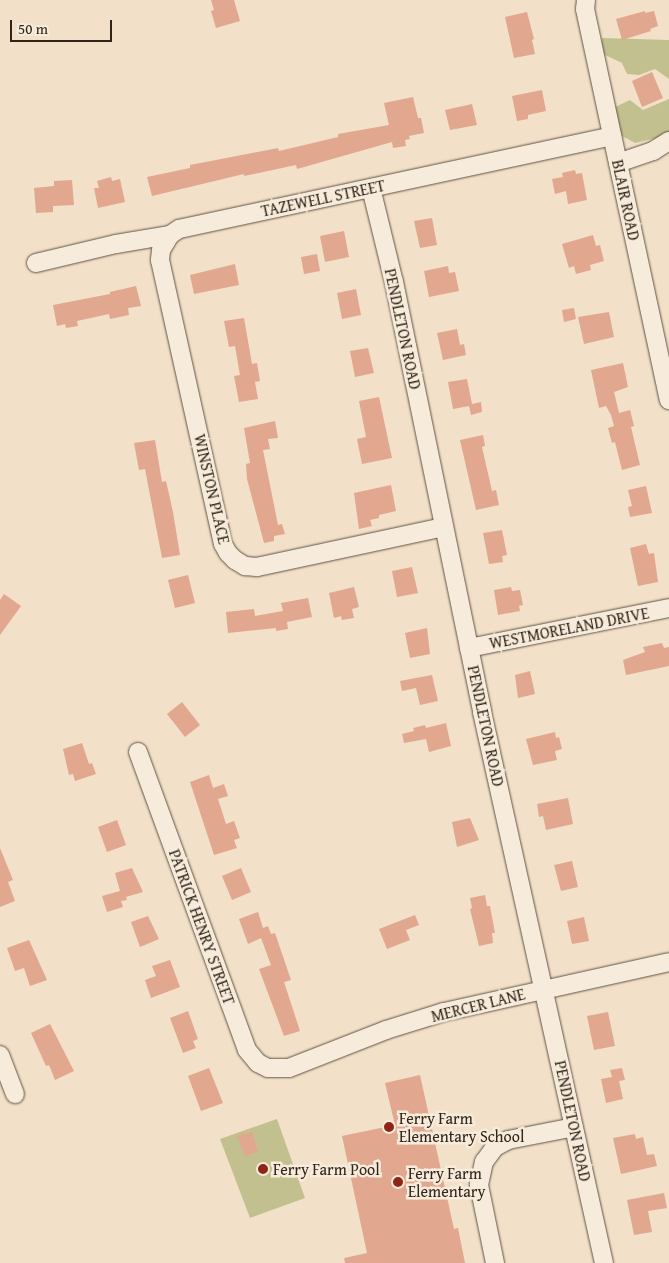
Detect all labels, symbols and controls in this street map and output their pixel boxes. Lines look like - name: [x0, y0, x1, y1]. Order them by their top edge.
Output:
- scale bar: [12, 10, 115, 42]
- text: 50 m: [18, 18, 48, 39]
- street label: BLAIR ROAD: [608, 158, 644, 242]
- street label: TAZEWELL STREET: [259, 175, 387, 221]
- street label: PENDLETON ROAD: [381, 267, 425, 391]
- street label: WINSTON PLACE: [190, 432, 234, 546]
- street label: WESTMORELAND DRIVE: [488, 603, 650, 653]
- street label: PENDLETON ROAD: [464, 664, 508, 788]
- street label: PATRICK HENRY STREET: [165, 847, 239, 1007]
- street label: MERCER LANE: [429, 984, 527, 1026]
- street label: PENDLETON ROAD: [551, 1059, 595, 1183]
- place label: Ferry Farm Elementary School: [399, 1108, 524, 1146]
- marker: Ferry Farm Elementary School: [383, 1121, 395, 1133]
- place label: Ferry Farm Pool: [273, 1159, 380, 1179]
- marker: Ferry Farm Pool: [257, 1163, 269, 1175]
- place label: Ferry Farm Elementary: [408, 1163, 485, 1201]
- marker: Ferry Farm Elementary: [392, 1176, 404, 1188]

